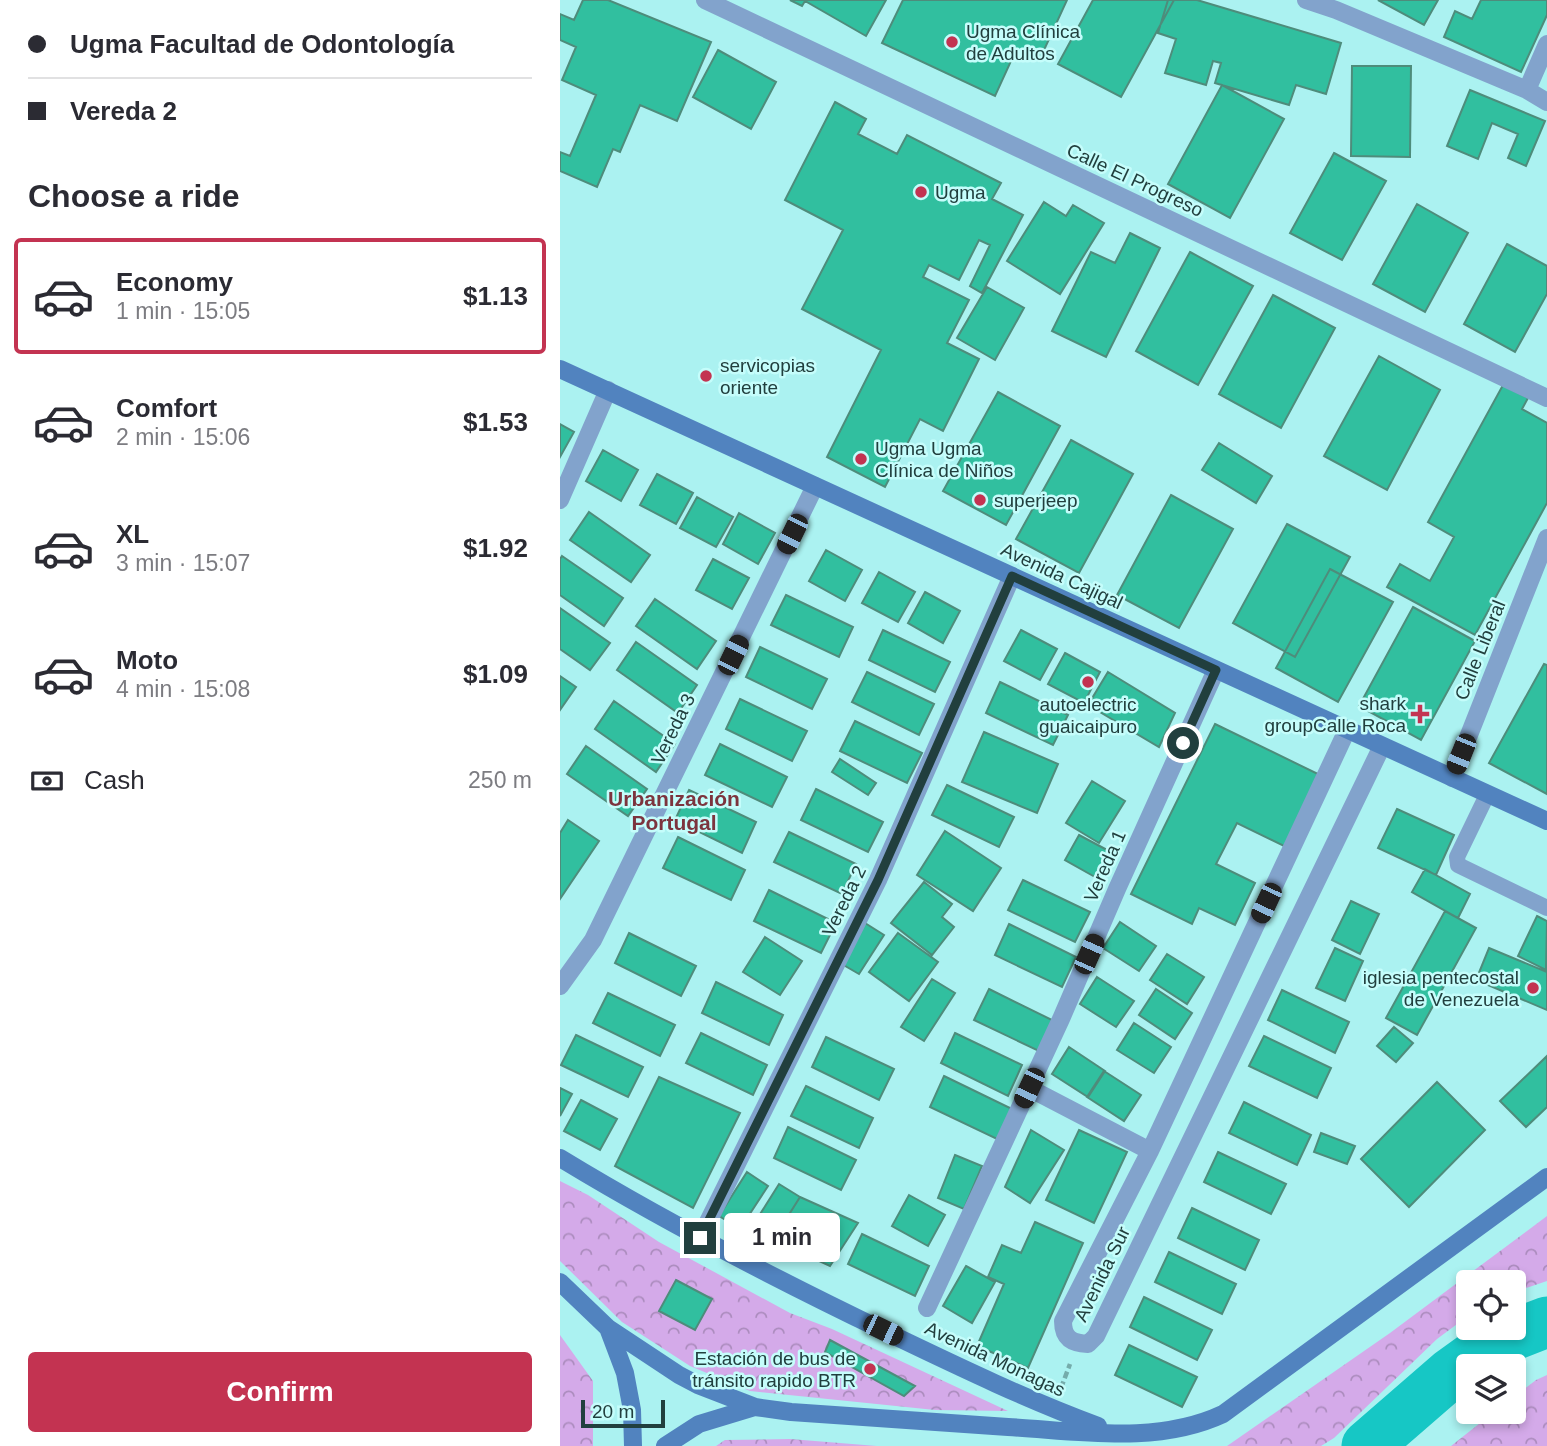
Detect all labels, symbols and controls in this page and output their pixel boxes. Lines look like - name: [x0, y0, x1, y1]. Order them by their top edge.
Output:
- place label: Ugma Clínica de Adultos: [966, 21, 1080, 64]
- text: Ugma Facultad de Odontología: [70, 29, 454, 59]
- marker: Ugma Clínica de Adultos: [944, 34, 960, 50]
- text: Vereda 2: [70, 96, 177, 126]
- street label: Calle El Progreso: [1064, 139, 1206, 221]
- text: Choose a ride: [28, 178, 240, 214]
- place label: Ugma: [935, 182, 986, 203]
- marker: Ugma: [913, 184, 929, 200]
- icon: car: [32, 265, 95, 328]
- text: Economy: [116, 267, 233, 297]
- text: $1.13: [463, 281, 528, 311]
- text: 1 min · 15:05: [116, 298, 250, 324]
- place label: servicopias oriente: [720, 355, 815, 398]
- marker: servicopias oriente: [698, 368, 714, 384]
- icon: car: [32, 391, 95, 454]
- text: Comfort: [116, 393, 217, 423]
- text: $1.53: [463, 407, 528, 437]
- text: 2 min · 15:06: [116, 424, 250, 450]
- place label: Ugma Ugma Clínica de Niños: [875, 438, 1013, 481]
- marker: Ugma Ugma Clínica de Niños: [853, 451, 869, 467]
- place label: superjeep: [994, 490, 1077, 511]
- marker: superjeep: [972, 492, 988, 508]
- car: [774, 511, 811, 557]
- icon: car: [32, 517, 95, 580]
- text: XL: [116, 519, 149, 549]
- text: $1.92: [463, 533, 528, 563]
- street label: Avenida Cajigal: [998, 539, 1126, 613]
- text: 3 min · 15:07: [116, 550, 250, 576]
- street label: Calle Liberal: [1450, 597, 1510, 703]
- car: [715, 632, 752, 678]
- icon: car: [32, 643, 95, 706]
- text: Moto: [116, 645, 178, 675]
- text: $1.09: [463, 659, 528, 689]
- marker: autoelectric guaicaipuro: [1080, 674, 1096, 690]
- text: 4 min · 15:08: [116, 676, 250, 702]
- street label: Vereda 3: [647, 690, 699, 768]
- place label: shark groupCalle Roca: [1264, 693, 1406, 736]
- place label: autoelectric guaicaipuro: [1039, 694, 1137, 737]
- marker: shark groupCalle Roca: [1412, 706, 1428, 722]
- route start: [1167, 727, 1199, 759]
- car: [1444, 731, 1479, 777]
- icon: cash: [28, 762, 66, 800]
- text: Cash: [84, 765, 145, 795]
- text: 250 m: [468, 767, 532, 793]
- district label: Urbanización Portugal: [608, 787, 740, 834]
- street label: Vereda 1: [1080, 827, 1130, 905]
- street label: Vereda 2: [818, 862, 870, 940]
- car: [1248, 880, 1285, 926]
- car: [1071, 931, 1108, 977]
- place label: iglesia pentecostal de Venezuela: [1363, 967, 1519, 1010]
- marker: iglesia pentecostal de Venezuela: [1525, 980, 1541, 996]
- car: [1011, 1065, 1048, 1111]
- callout: 1 min: [724, 1214, 840, 1262]
- route end: [684, 1222, 716, 1254]
- street label: Avenida Sur: [1070, 1222, 1134, 1325]
- text: 1 min: [752, 1224, 812, 1250]
- map controls: [1456, 1270, 1526, 1424]
- button: locate: [1456, 1270, 1526, 1340]
- car: [860, 1311, 907, 1349]
- street label: Avenida Monagas: [922, 1317, 1068, 1401]
- place label: Estación de bus de tránsito rapido BTR: [692, 1348, 856, 1391]
- button: Confirm: [28, 1352, 532, 1432]
- button: layers: [1456, 1354, 1526, 1424]
- marker: Estación de bus de tránsito rapido BTR: [862, 1361, 878, 1377]
- scale bar: [581, 1397, 665, 1429]
- text: 20 m: [592, 1401, 634, 1422]

